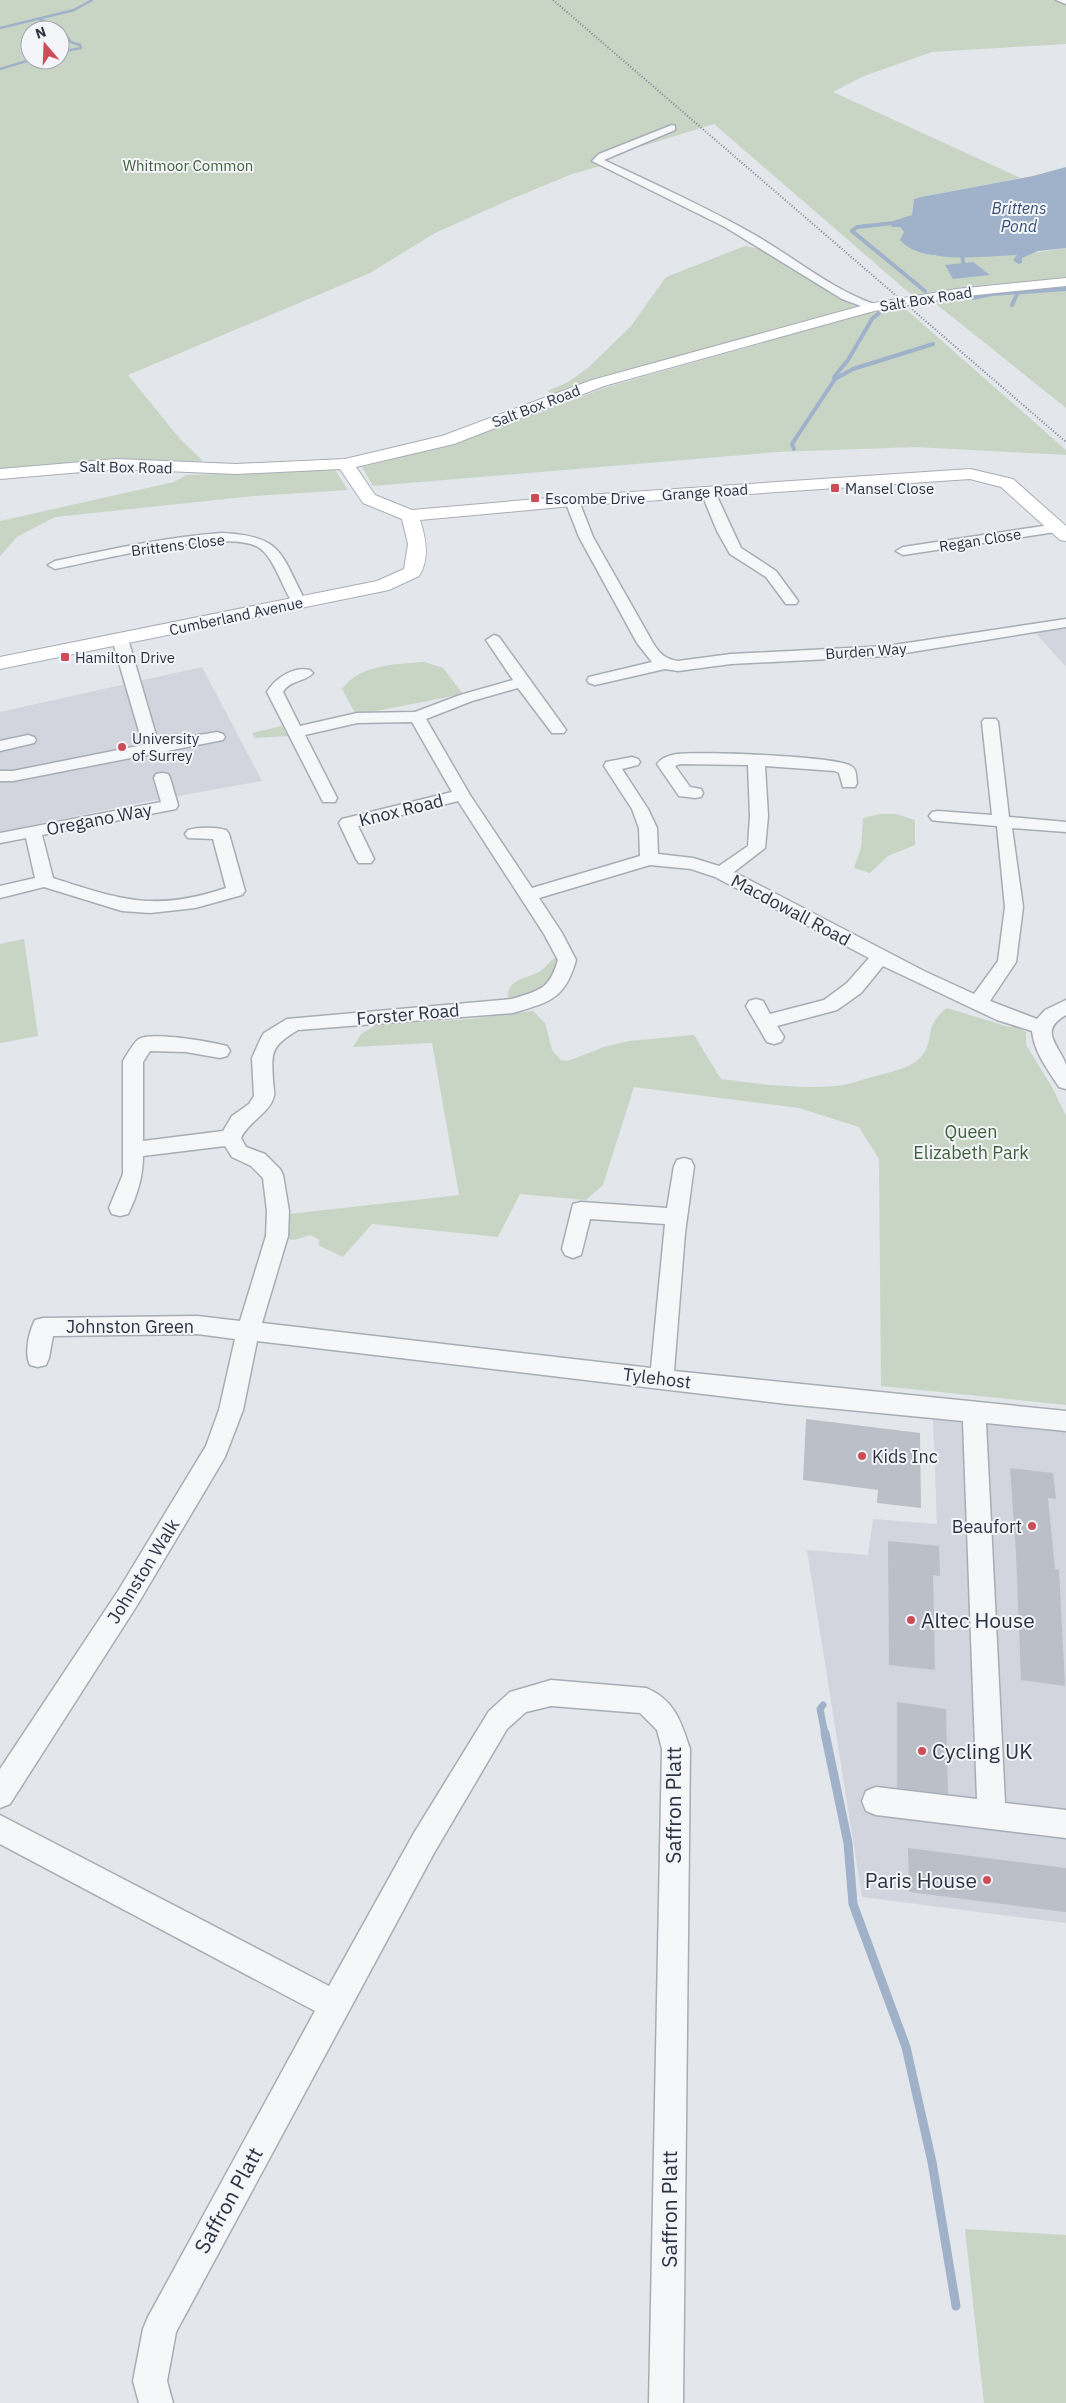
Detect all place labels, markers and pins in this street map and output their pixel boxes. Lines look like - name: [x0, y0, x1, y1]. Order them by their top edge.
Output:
- place label: Mansel Close: [845, 479, 934, 498]
- marker: Mansel Close: [829, 482, 841, 494]
- place label: Escombe Drive: [545, 489, 645, 508]
- marker: Escombe Drive: [529, 492, 541, 504]
- place label: Hamilton Drive: [75, 648, 175, 667]
- marker: Hamilton Drive: [59, 651, 71, 663]
- place label: University of Surrey: [132, 729, 200, 765]
- marker: University of Surrey: [116, 741, 128, 753]
- place label: Kids Inc: [872, 1445, 938, 1468]
- marker: Kids Inc: [856, 1450, 868, 1462]
- place label: Beaufort: [952, 1515, 1022, 1538]
- marker: Beaufort: [1026, 1520, 1038, 1532]
- place label: Altec House: [921, 1606, 1035, 1634]
- marker: Altec House: [905, 1614, 917, 1626]
- place label: Cycling UK: [932, 1737, 1032, 1765]
- marker: Cycling UK: [916, 1745, 928, 1757]
- place label: Paris House: [865, 1866, 977, 1894]
- marker: Paris House: [981, 1874, 993, 1886]

